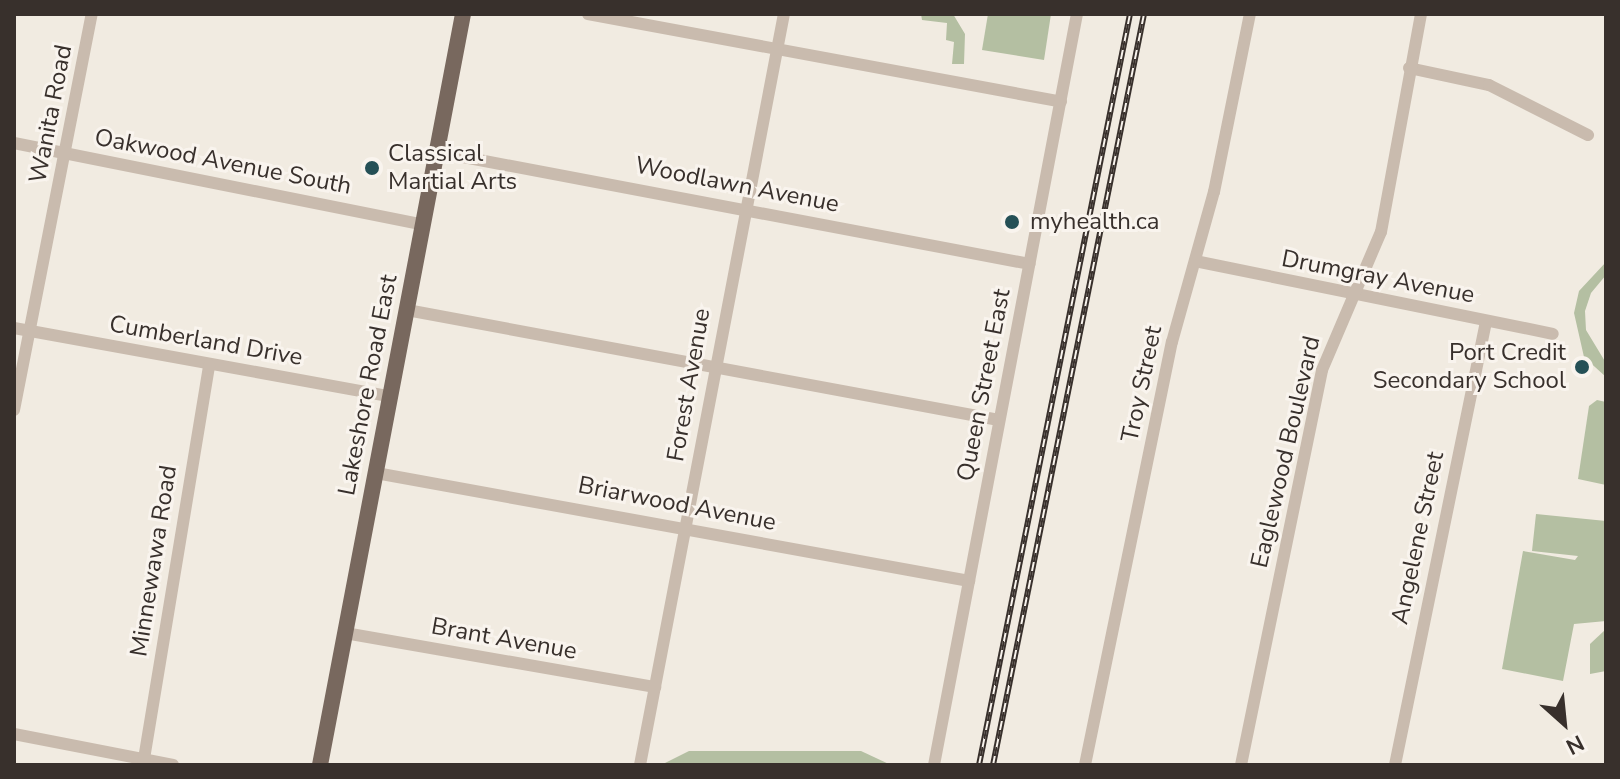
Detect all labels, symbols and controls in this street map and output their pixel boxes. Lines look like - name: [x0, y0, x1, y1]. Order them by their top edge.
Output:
- street label: Wanita Road: [23, 42, 79, 186]
- street label: Oakwood Avenue South: [92, 123, 354, 201]
- place label: Classical Martial Arts: [388, 140, 517, 196]
- street label: Woodlawn Avenue: [633, 151, 841, 219]
- marker: Classical Martial Arts: [363, 159, 381, 177]
- place label: myhealth.ca: [1030, 208, 1159, 236]
- marker: myhealth.ca: [1001, 211, 1023, 233]
- street label: Drumgray Avenue: [1279, 244, 1477, 310]
- street label: Lakeshore Road East: [332, 272, 404, 498]
- street label: Queen Street East: [951, 286, 1017, 484]
- street label: Forest Avenue: [661, 306, 717, 464]
- street label: Cumberland Drive: [107, 310, 305, 372]
- street label: Troy Street: [1116, 323, 1168, 445]
- street label: Eaglewood Boulevard: [1245, 333, 1327, 571]
- place label: Port Credit Secondary School: [1373, 339, 1566, 395]
- marker: Port Credit Secondary School: [1573, 358, 1591, 376]
- street label: Angelene Street: [1386, 449, 1450, 627]
- street label: Minnewawa Road: [125, 463, 183, 659]
- street label: Briarwood Avenue: [576, 471, 778, 537]
- street label: Brant Avenue: [429, 612, 579, 666]
- north arrow: [1524, 683, 1604, 763]
- text: N: [1561, 727, 1589, 761]

